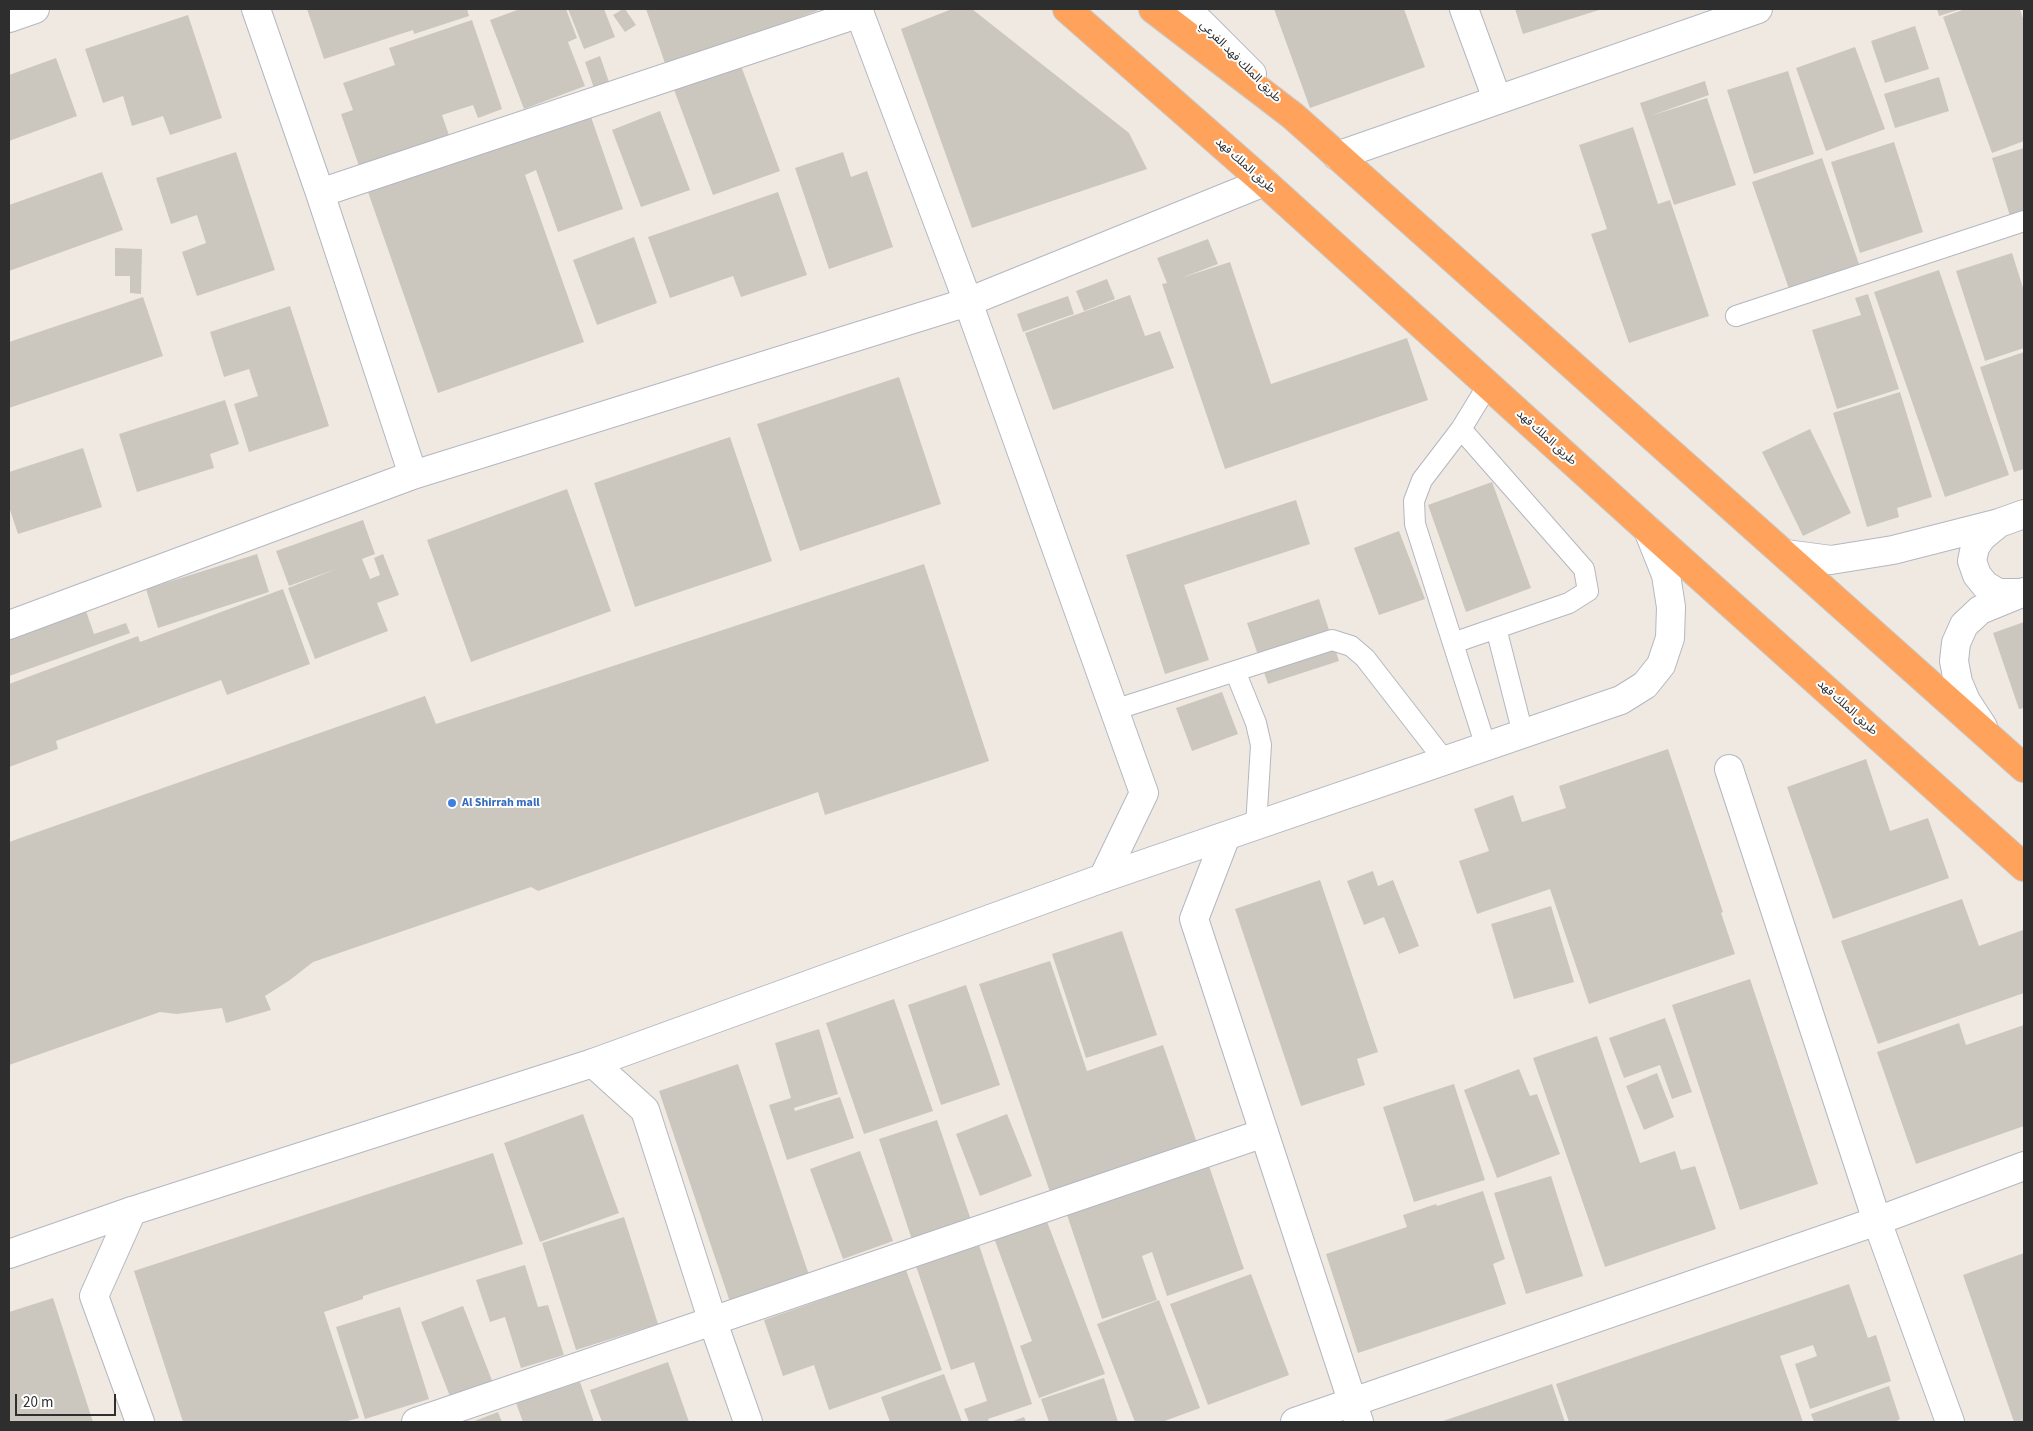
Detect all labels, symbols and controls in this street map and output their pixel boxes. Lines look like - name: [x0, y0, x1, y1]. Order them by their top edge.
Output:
- street label: طريق الملك فهد الفرعي: [1196, 18, 1284, 106]
- street label: طريق الملك فهد: [1212, 135, 1278, 197]
- street label: طريق الملك فهد: [1513, 407, 1579, 469]
- street label: طريق الملك فهد: [1814, 677, 1880, 739]
- place label: Al Shirrah mall: [462, 796, 540, 810]
- marker: Al Shirrah mall: [446, 797, 458, 809]
- scale bar: [18, 1384, 119, 1416]
- text: 20 m: [23, 1392, 53, 1413]

